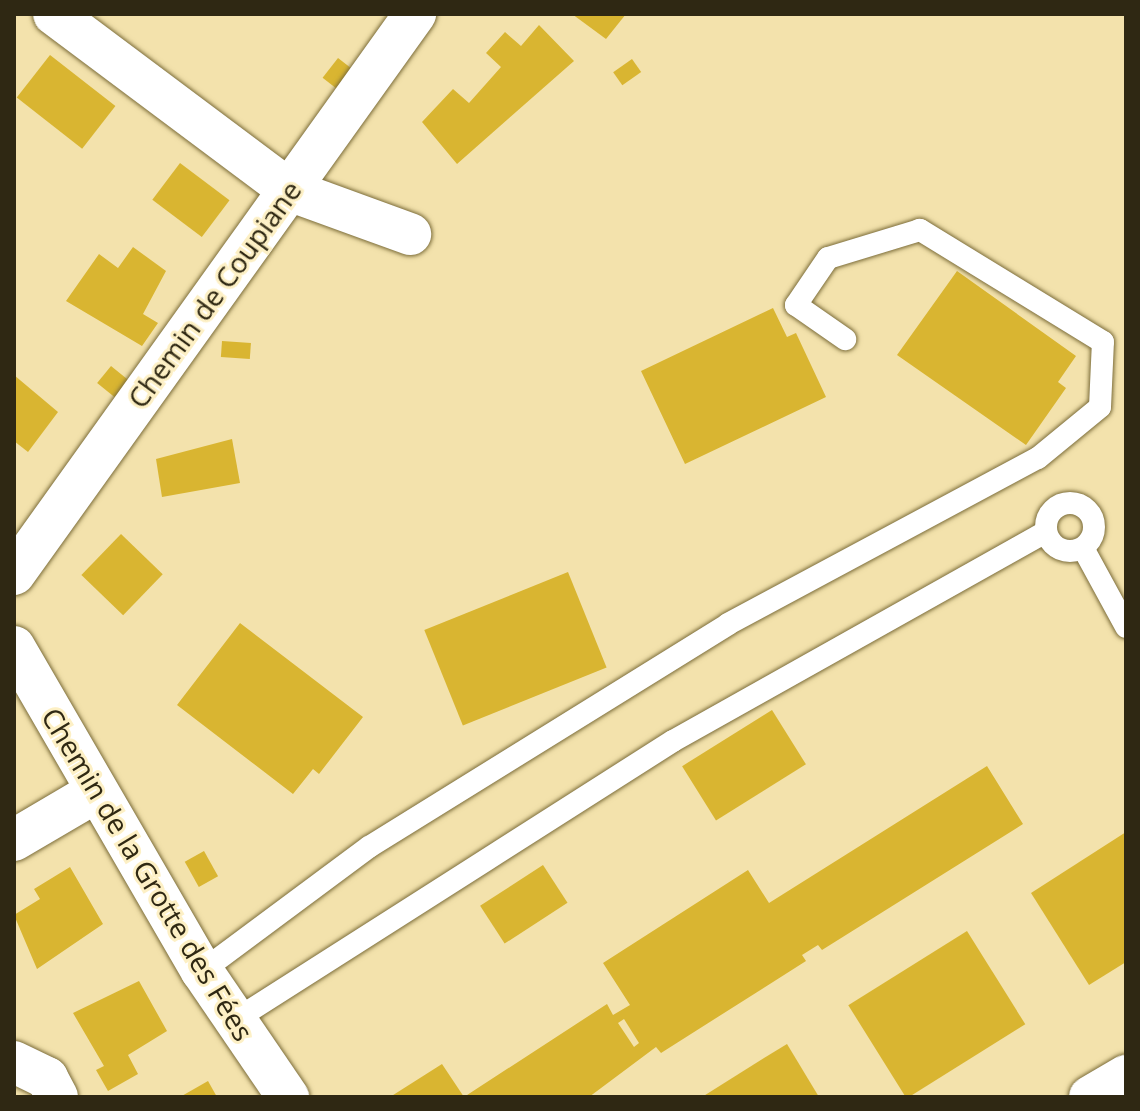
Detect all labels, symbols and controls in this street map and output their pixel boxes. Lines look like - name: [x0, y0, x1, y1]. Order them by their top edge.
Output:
- street label: Chemin de Coupiane: [120, 174, 308, 414]
- street label: Chemin de la Grotte des Fées: [35, 701, 261, 1047]

